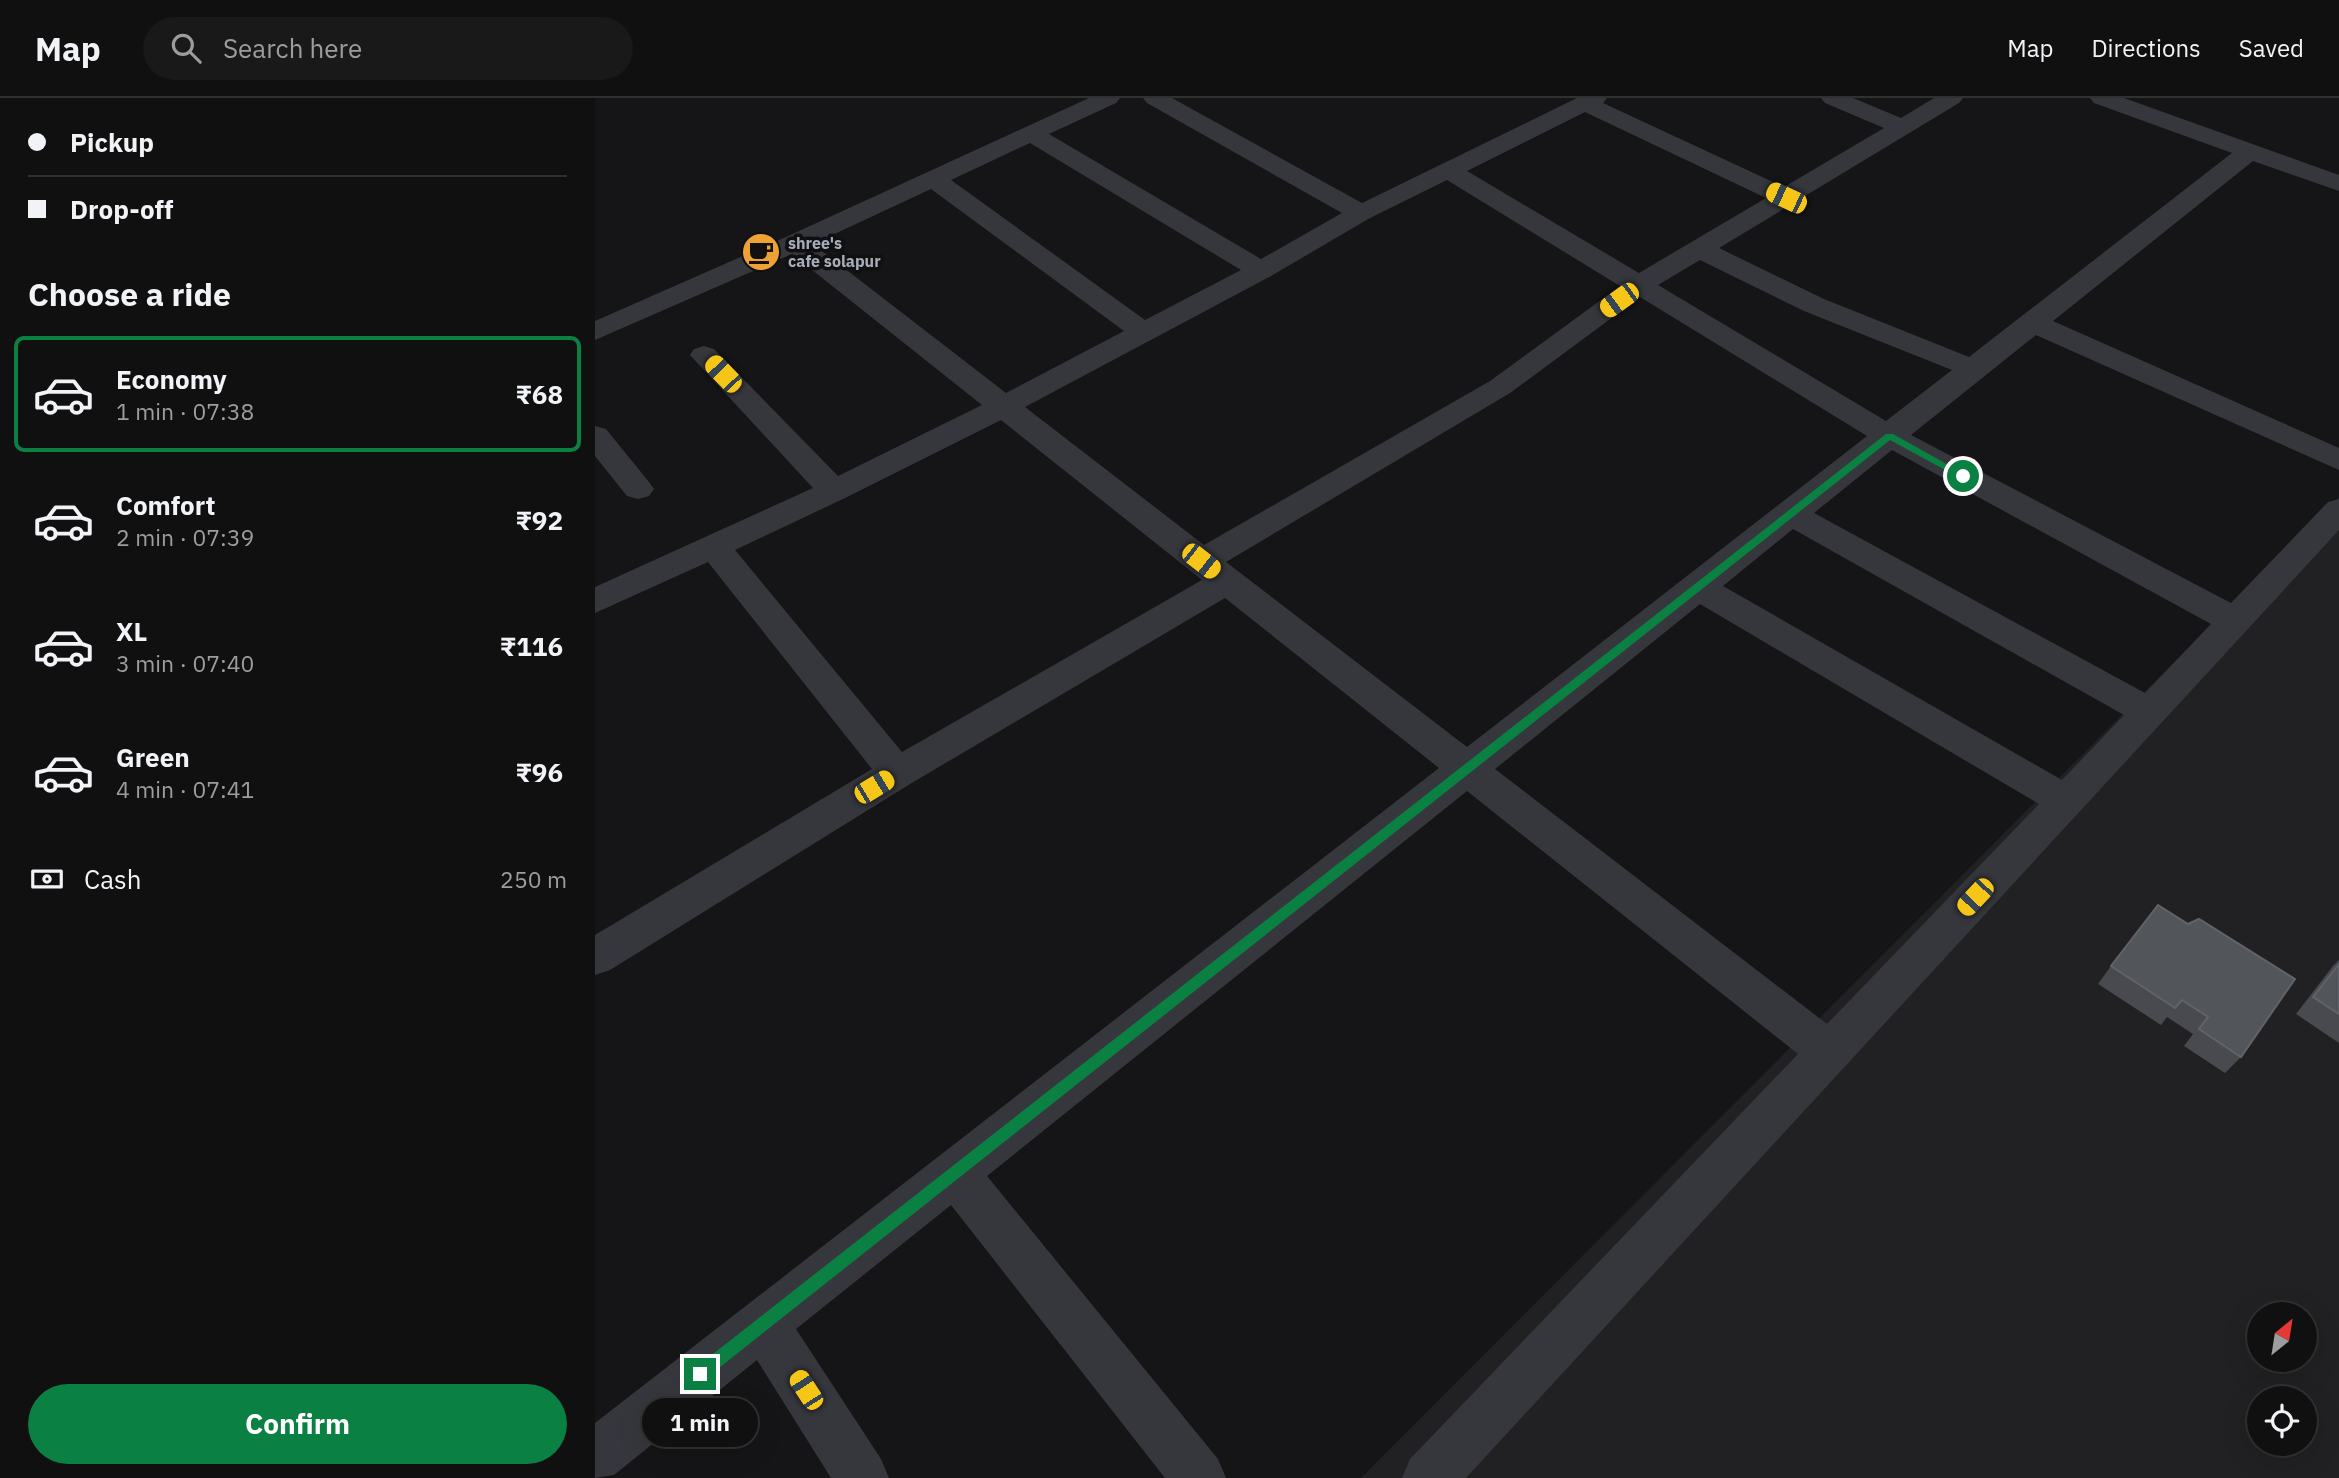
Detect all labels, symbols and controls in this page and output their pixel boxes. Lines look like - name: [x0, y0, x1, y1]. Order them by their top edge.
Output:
- search box: [143, 17, 633, 80]
- text: Map: [35, 27, 101, 70]
- icon: search: [167, 29, 205, 67]
- text: Search here: [223, 31, 362, 65]
- text: Map: [2007, 32, 2053, 64]
- text: Directions: [2091, 32, 2201, 64]
- text: Saved: [2239, 32, 2304, 64]
- text: Pickup: [70, 125, 154, 159]
- car: [1763, 180, 1810, 216]
- text: Drop-off: [70, 192, 173, 226]
- cafe icon: shree's cafe solapur: [740, 231, 782, 273]
- place label: shree's cafe solapur: [788, 233, 881, 271]
- text: Choose a ride: [28, 273, 231, 315]
- car: [1596, 279, 1643, 321]
- car: [701, 352, 746, 396]
- text: Economy: [116, 362, 227, 396]
- icon: car: [32, 363, 95, 426]
- text: ₹68: [515, 377, 563, 411]
- text: 1 min · 07:38: [116, 396, 254, 426]
- route start: [1947, 460, 1979, 492]
- text: Comfort: [116, 488, 215, 522]
- icon: car: [32, 489, 95, 552]
- text: ₹92: [515, 503, 563, 537]
- text: 2 min · 07:39: [116, 522, 254, 552]
- car: [1178, 540, 1225, 582]
- text: XL: [116, 614, 147, 648]
- icon: car: [32, 615, 95, 678]
- text: ₹116: [500, 629, 563, 663]
- text: 3 min · 07:40: [116, 648, 254, 678]
- text: Green: [116, 740, 190, 774]
- icon: car: [32, 741, 95, 804]
- text: ₹96: [515, 755, 563, 789]
- car: [851, 767, 898, 807]
- text: 4 min · 07:41: [116, 774, 254, 804]
- icon: cash: [28, 860, 66, 898]
- text: Cash: [84, 862, 141, 896]
- text: 250 m: [500, 864, 567, 894]
- car: [1953, 874, 1998, 920]
- north arrow: [2247, 1302, 2317, 1372]
- map controls: [2247, 1302, 2317, 1456]
- route end: [684, 1358, 716, 1390]
- car: [786, 1367, 827, 1413]
- button: Confirm: [28, 1384, 567, 1464]
- button: locate: [2247, 1386, 2317, 1456]
- callout: 1 min: [642, 1398, 758, 1448]
- text: 1 min: [670, 1407, 730, 1437]

